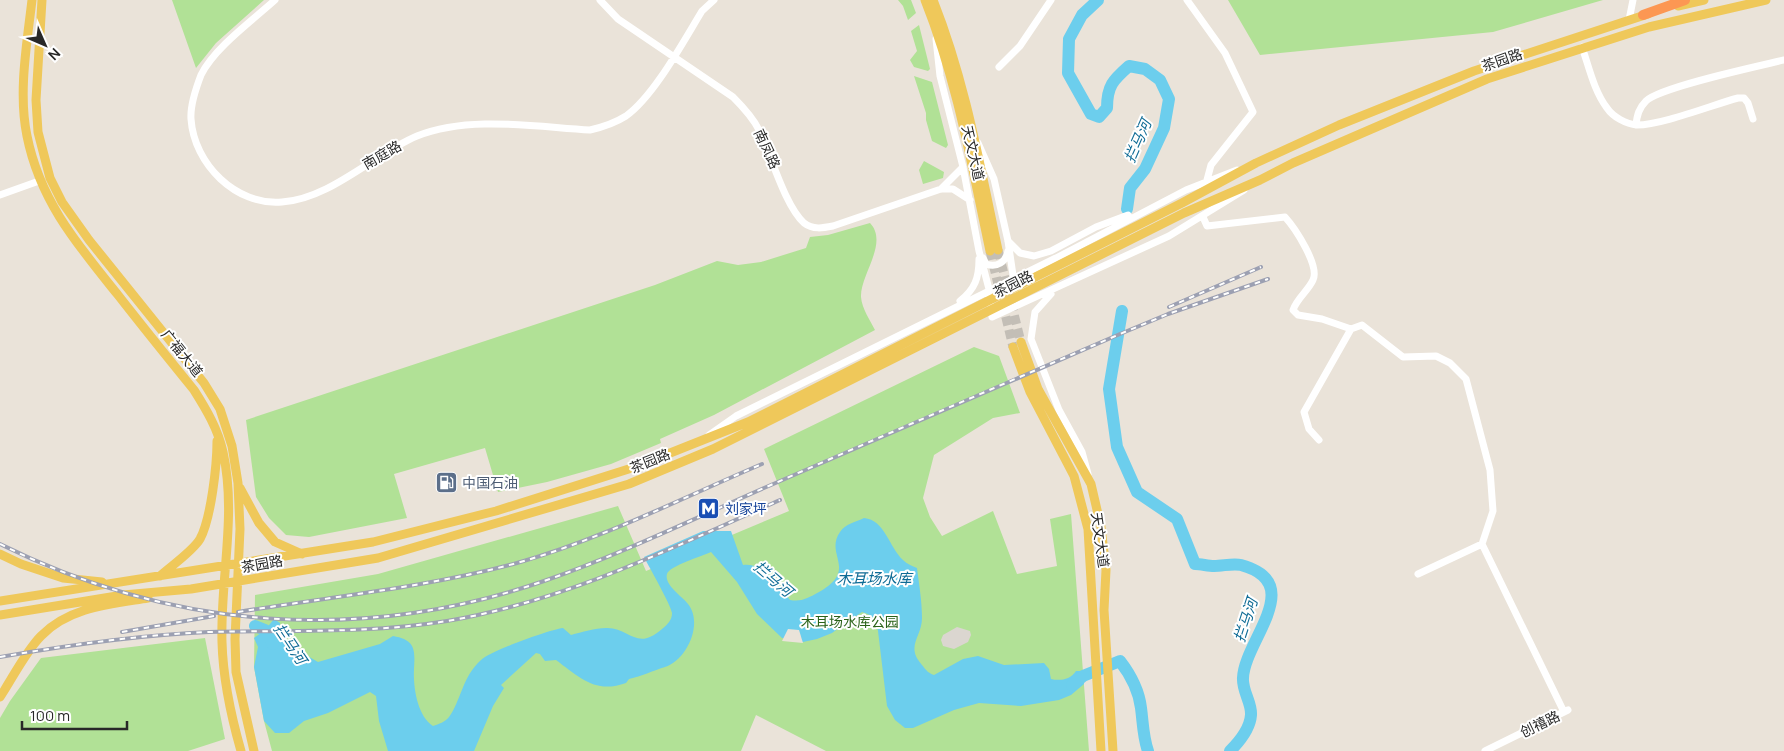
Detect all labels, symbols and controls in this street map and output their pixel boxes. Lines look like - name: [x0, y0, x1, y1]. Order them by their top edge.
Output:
- north arrow: [20, 20, 70, 70]
- text: N: [44, 44, 65, 65]
- street label: 茶园路: [1479, 44, 1525, 75]
- water label: 拦马河: [1119, 113, 1158, 166]
- street label: 天文大道: [958, 123, 989, 182]
- street label: 南凤路: [750, 126, 785, 172]
- street label: 南庭路: [359, 136, 405, 173]
- street label: 茶园路: [990, 266, 1036, 302]
- street label: 广福大道: [157, 325, 207, 380]
- street label: 茶园路: [627, 444, 673, 477]
- fuel station icon: 中国石油: [434, 471, 458, 495]
- place label: 中国石油: [462, 473, 518, 492]
- metro station icon: 刘家坪: [697, 497, 721, 521]
- place label: 刘家坪: [725, 499, 767, 518]
- street label: 天文大道: [1087, 511, 1114, 569]
- street label: 茶园路: [240, 551, 284, 577]
- water label: 拦马河: [749, 556, 799, 603]
- water label: 木耳场水库: [836, 568, 914, 589]
- water label: 拦马河: [1229, 592, 1263, 644]
- park label: 木耳场水库公园: [801, 612, 899, 631]
- water label: 拦马河: [269, 619, 313, 671]
- scale bar: [22, 698, 128, 730]
- text: 100 m: [30, 705, 70, 726]
- street label: 创禧路: [1517, 706, 1563, 741]

